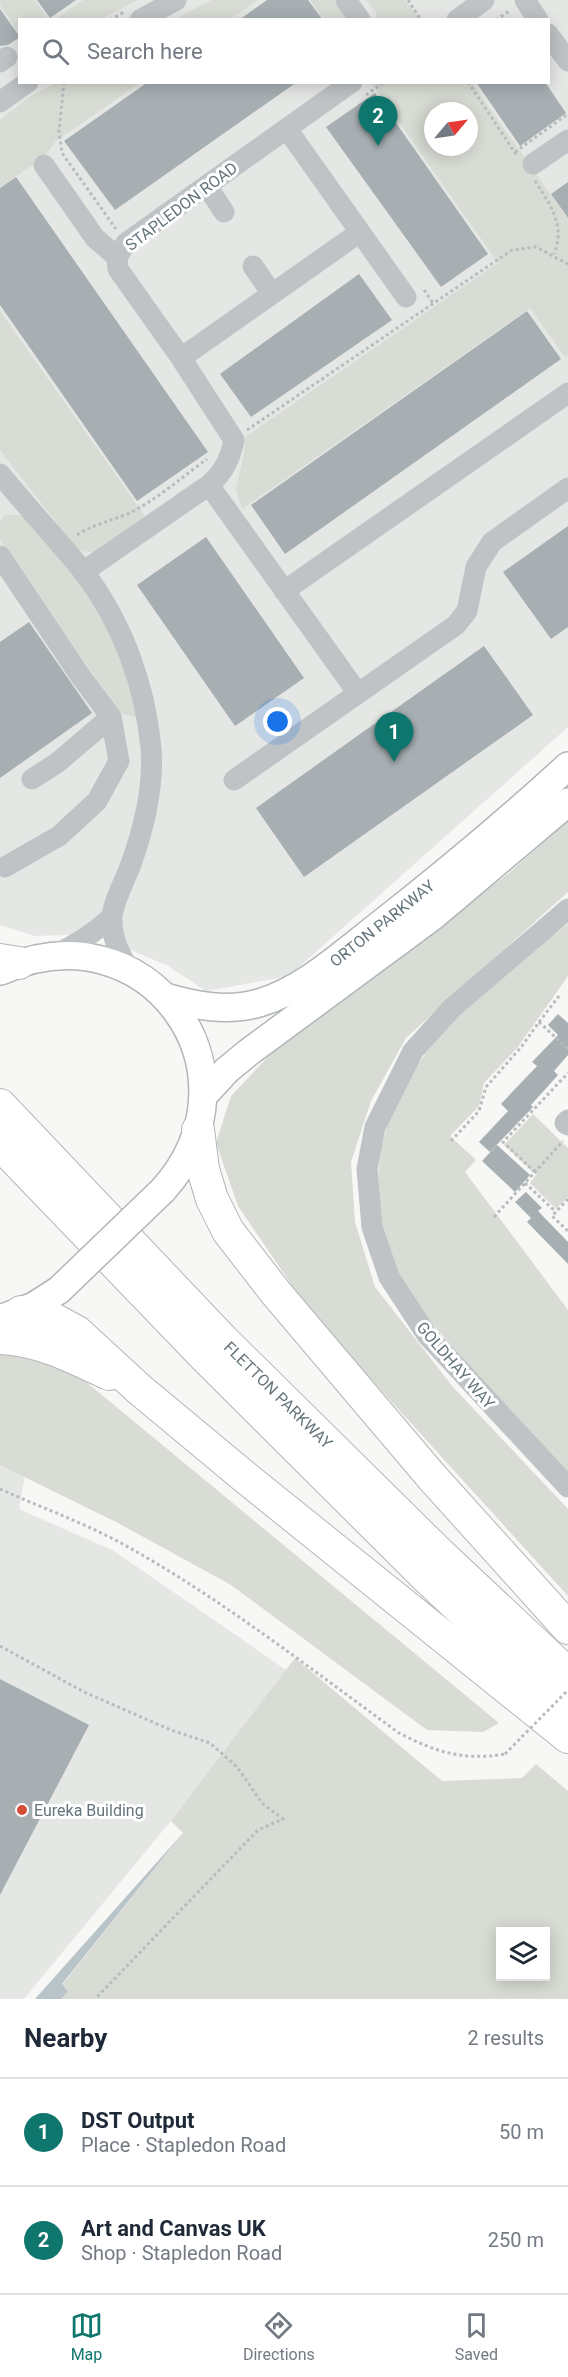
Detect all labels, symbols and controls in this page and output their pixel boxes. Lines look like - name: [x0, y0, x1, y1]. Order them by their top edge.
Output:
- search box: [18, 18, 550, 84]
- icon: search: [39, 35, 72, 68]
- text: Search here: [87, 39, 203, 64]
- pin: 2: [358, 96, 398, 146]
- north arrow: [424, 102, 478, 156]
- street label: STAPLEDON ROAD: [122, 158, 241, 255]
- your location: [263, 707, 292, 736]
- pin: 1: [374, 712, 414, 762]
- street label: ORTON PARKWAY: [326, 876, 439, 971]
- street label: GOLDHAY WAY: [413, 1318, 499, 1413]
- street label: FLETTON PARKWAY: [220, 1338, 337, 1453]
- place label: Eureka Building: [34, 1801, 144, 1820]
- marker: Eureka Building: [15, 1803, 29, 1817]
- map controls: [496, 1927, 550, 1981]
- button: layers: [496, 1927, 550, 1981]
- text: Nearby: [24, 2023, 107, 2053]
- text: 2 results: [468, 2026, 544, 2050]
- text: DST Output: [81, 2108, 194, 2133]
- text: 1: [38, 2120, 49, 2144]
- text: 50 m: [499, 2120, 544, 2144]
- text: Place · Stapledon Road: [81, 2133, 286, 2157]
- text: Art and Canvas UK: [81, 2216, 266, 2241]
- text: 2: [38, 2228, 49, 2252]
- text: 250 m: [488, 2228, 544, 2252]
- text: Shop · Stapledon Road: [81, 2241, 282, 2265]
- tab: Map: [70, 2309, 103, 2364]
- tab: Directions: [243, 2309, 315, 2364]
- tab: Saved: [455, 2309, 498, 2364]

